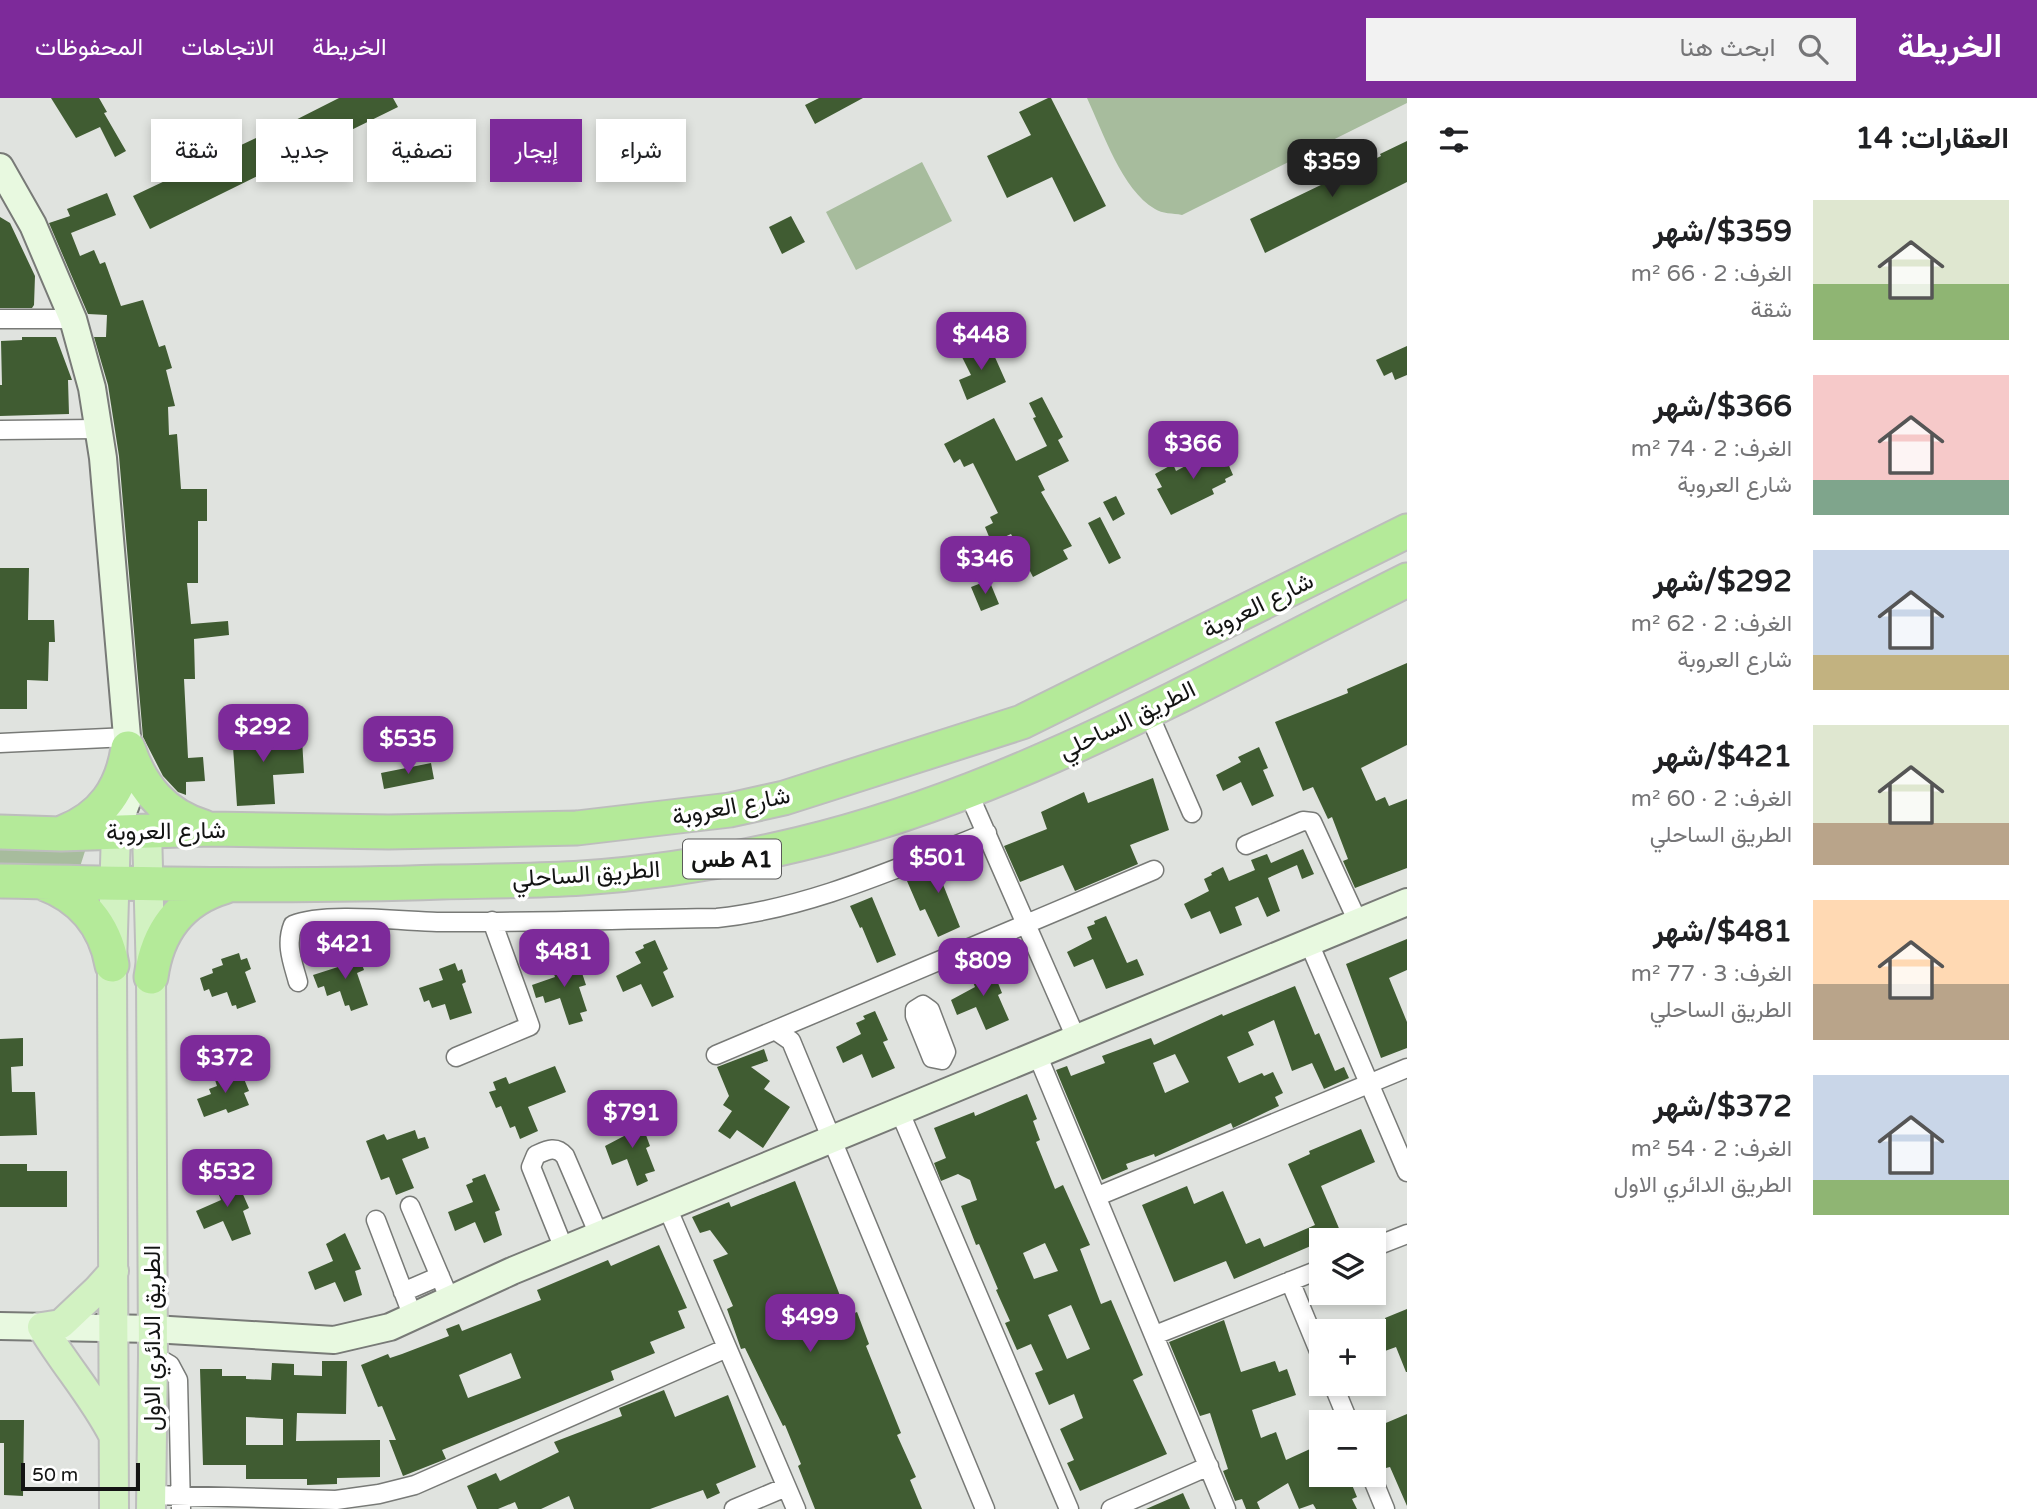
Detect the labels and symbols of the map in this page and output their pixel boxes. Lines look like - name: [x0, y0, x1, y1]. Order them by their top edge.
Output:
- pin: $359: [1291, 140, 1373, 199]
- pin: $448: [940, 313, 1022, 372]
- pin: $366: [1152, 422, 1234, 481]
- pin: $346: [944, 536, 1026, 596]
- street label: شارع العروبة: [1198, 566, 1319, 646]
- street label: الطريق الساحلي: [1054, 675, 1202, 770]
- pin: $292: [222, 704, 304, 764]
- pin: $535: [367, 716, 449, 776]
- street label: شارع العروبة: [670, 781, 793, 833]
- street label: شارع العروبة: [106, 816, 226, 848]
- pin: $501: [897, 836, 979, 895]
- road number: طس A1: [683, 839, 781, 878]
- street label: الطريق الساحلي: [511, 855, 661, 898]
- pin: $421: [304, 922, 386, 981]
- pin: $481: [523, 930, 605, 989]
- pin: $809: [942, 939, 1024, 998]
- pin: $372: [184, 1035, 266, 1095]
- pin: $791: [591, 1090, 673, 1150]
- pin: $532: [186, 1150, 268, 1209]
- street label: الطريق الدائري الاول: [138, 1245, 171, 1431]
- pin: $499: [769, 1294, 851, 1354]
- scale bar: [21, 1460, 140, 1492]

